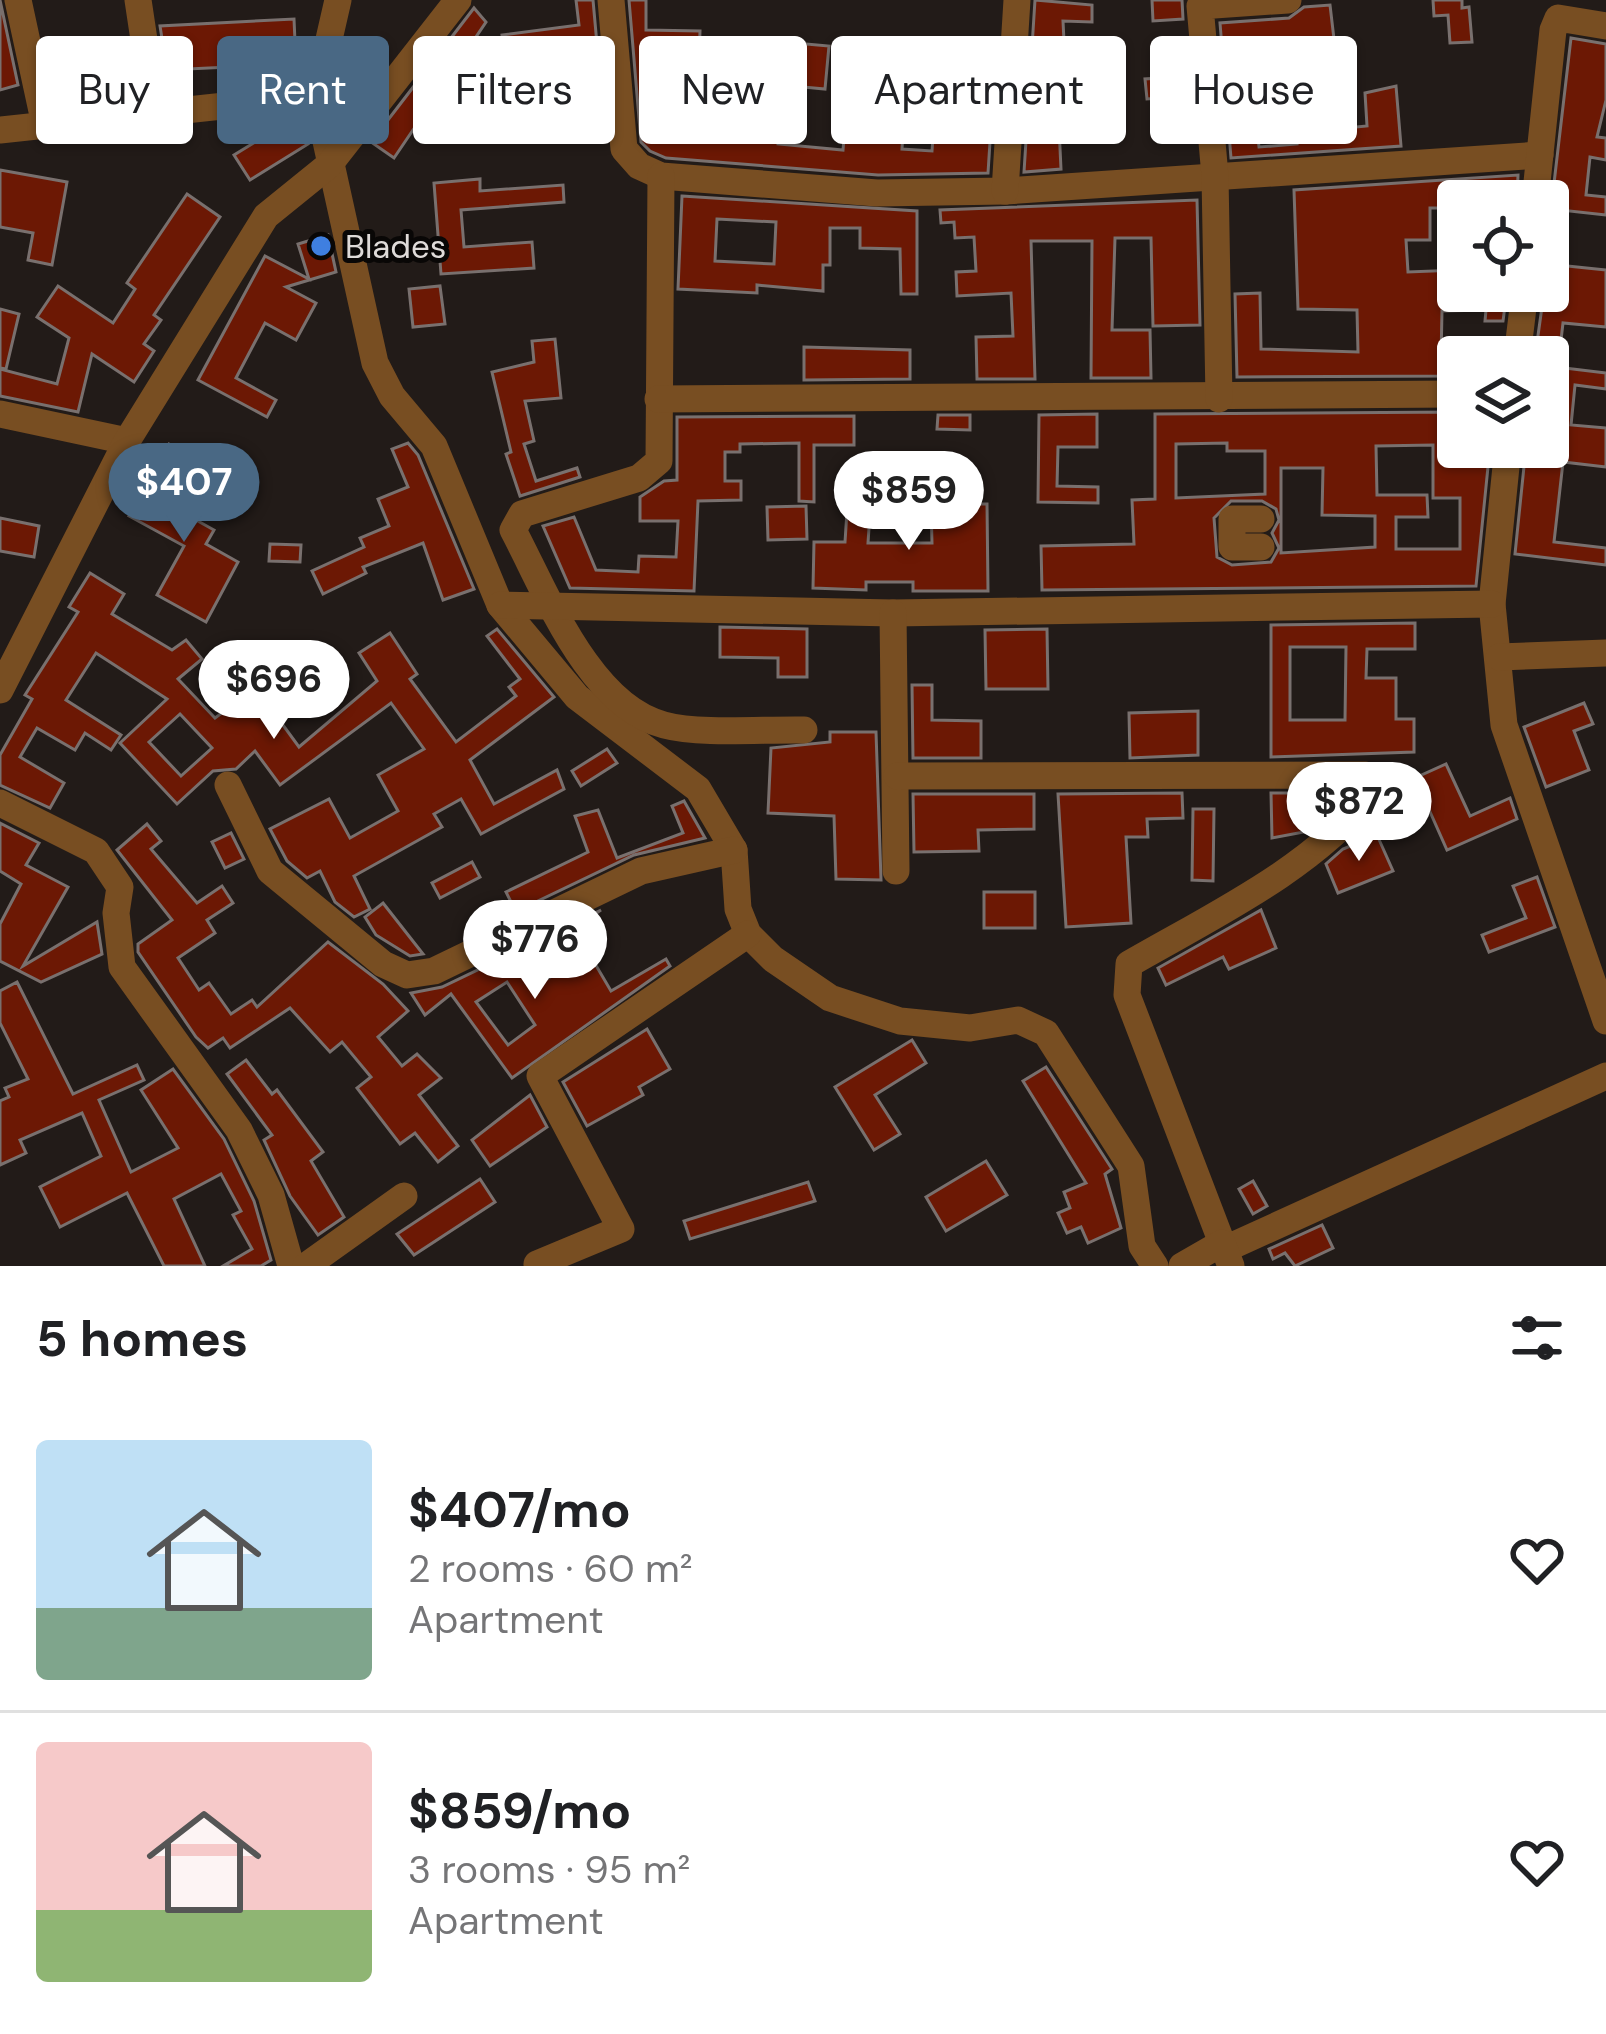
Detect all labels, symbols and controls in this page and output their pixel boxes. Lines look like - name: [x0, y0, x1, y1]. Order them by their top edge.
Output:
- chip: Buy: [36, 36, 193, 144]
- chip: Rent: [217, 36, 389, 144]
- chip: Filters: [413, 36, 615, 144]
- chip: New: [639, 36, 807, 144]
- chip: Apartment: [831, 36, 1126, 144]
- chip: House: [1150, 36, 1357, 144]
- map controls: [1437, 180, 1569, 468]
- button: locate: [1437, 180, 1569, 312]
- place label: Blades: [345, 225, 446, 268]
- marker: Blades: [308, 233, 334, 259]
- button: layers: [1437, 336, 1569, 468]
- pin: $407: [113, 443, 255, 545]
- pin: $859: [838, 451, 980, 553]
- text: $407: [135, 456, 233, 507]
- text: $859: [861, 464, 957, 515]
- pin: $696: [203, 640, 345, 742]
- text: $696: [226, 653, 323, 704]
- pin: $872: [1288, 762, 1430, 864]
- text: $872: [1314, 775, 1404, 826]
- pin: $776: [464, 900, 606, 1002]
- text: $776: [490, 913, 580, 964]
- text: 5 homes: [36, 1305, 248, 1372]
- icon: filters: [1504, 1305, 1570, 1371]
- text: $407/mo: [408, 1476, 631, 1543]
- icon: home: [132, 1488, 276, 1632]
- icon: heart: [1504, 1527, 1570, 1593]
- text: 2 rooms · 60 m²: [408, 1543, 693, 1594]
- text: Apartment: [408, 1594, 604, 1645]
- text: $859/mo: [408, 1777, 631, 1844]
- icon: home: [132, 1790, 276, 1934]
- icon: heart: [1504, 1829, 1570, 1895]
- text: 3 rooms · 95 m²: [408, 1844, 690, 1895]
- text: Apartment: [408, 1895, 604, 1946]

